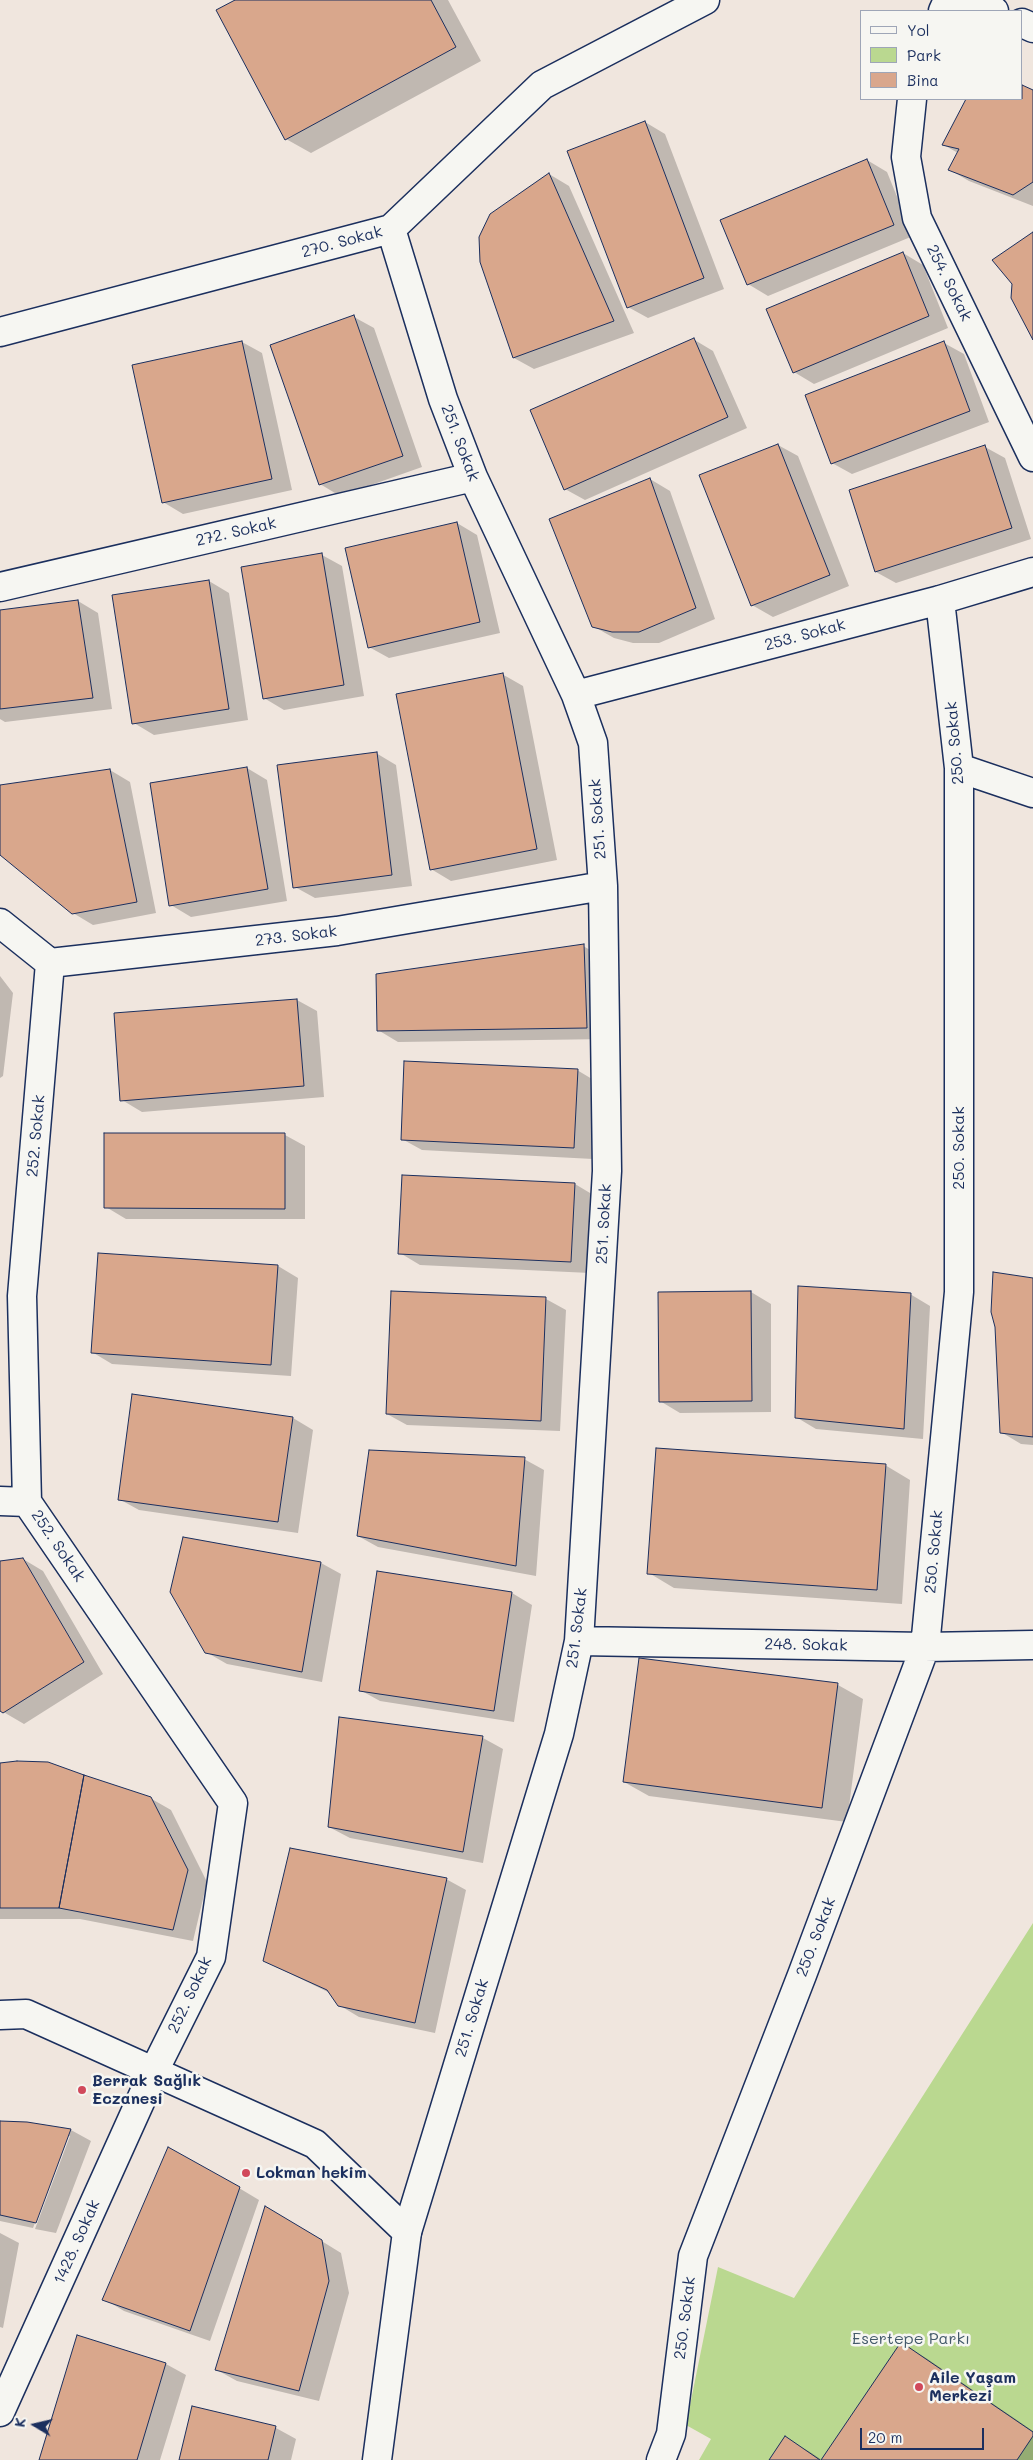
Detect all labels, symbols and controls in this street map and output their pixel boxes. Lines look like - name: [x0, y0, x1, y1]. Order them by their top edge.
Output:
- legend: [860, 10, 1023, 100]
- text: Yol: [907, 20, 930, 40]
- text: Park: [907, 45, 941, 65]
- text: Bina: [907, 70, 939, 90]
- street label: 270. Sokak: [299, 222, 385, 262]
- street label: 254. Sokak: [922, 242, 976, 324]
- street label: 251. Sokak: [437, 402, 483, 484]
- street label: 272. Sokak: [194, 513, 278, 551]
- street label: 253. Sokak: [762, 615, 848, 655]
- street label: 250. Sokak: [942, 701, 968, 785]
- street label: 251. Sokak: [586, 778, 610, 860]
- street label: 273. Sokak: [254, 921, 338, 951]
- street label: 252. Sokak: [23, 1094, 49, 1178]
- street label: 250. Sokak: [949, 1106, 969, 1190]
- street label: 251. Sokak: [592, 1183, 616, 1265]
- street label: 252. Sokak: [27, 1506, 89, 1586]
- street label: 250. Sokak: [921, 1510, 947, 1594]
- street label: 251. Sokak: [563, 1587, 591, 1669]
- street label: 248. Sokak: [764, 1635, 848, 1655]
- street label: 250. Sokak: [792, 1895, 840, 1979]
- street label: 252. Sokak: [164, 1954, 216, 2036]
- street label: 251. Sokak: [451, 1977, 493, 2059]
- place label: Berrak Sağlık Eczanesi: [92, 2071, 201, 2109]
- marker: Berrak Sağlık Eczanesi: [76, 2084, 88, 2096]
- place label: Lokman hekim: [256, 2163, 367, 2183]
- marker: Lokman hekim: [240, 2167, 252, 2179]
- street label: 1428. Sokak: [50, 2197, 104, 2287]
- street label: 250. Sokak: [670, 2275, 700, 2361]
- park label: Esertepe Parkı: [852, 2329, 970, 2349]
- place label: Aile Yaşam Merkezi: [929, 2368, 1016, 2406]
- marker: Aile Yaşam Merkezi: [913, 2381, 925, 2393]
- north arrow: [10, 2400, 60, 2450]
- text: K: [10, 2417, 30, 2429]
- scale bar: [863, 2418, 987, 2450]
- text: 20 m: [868, 2427, 902, 2447]

